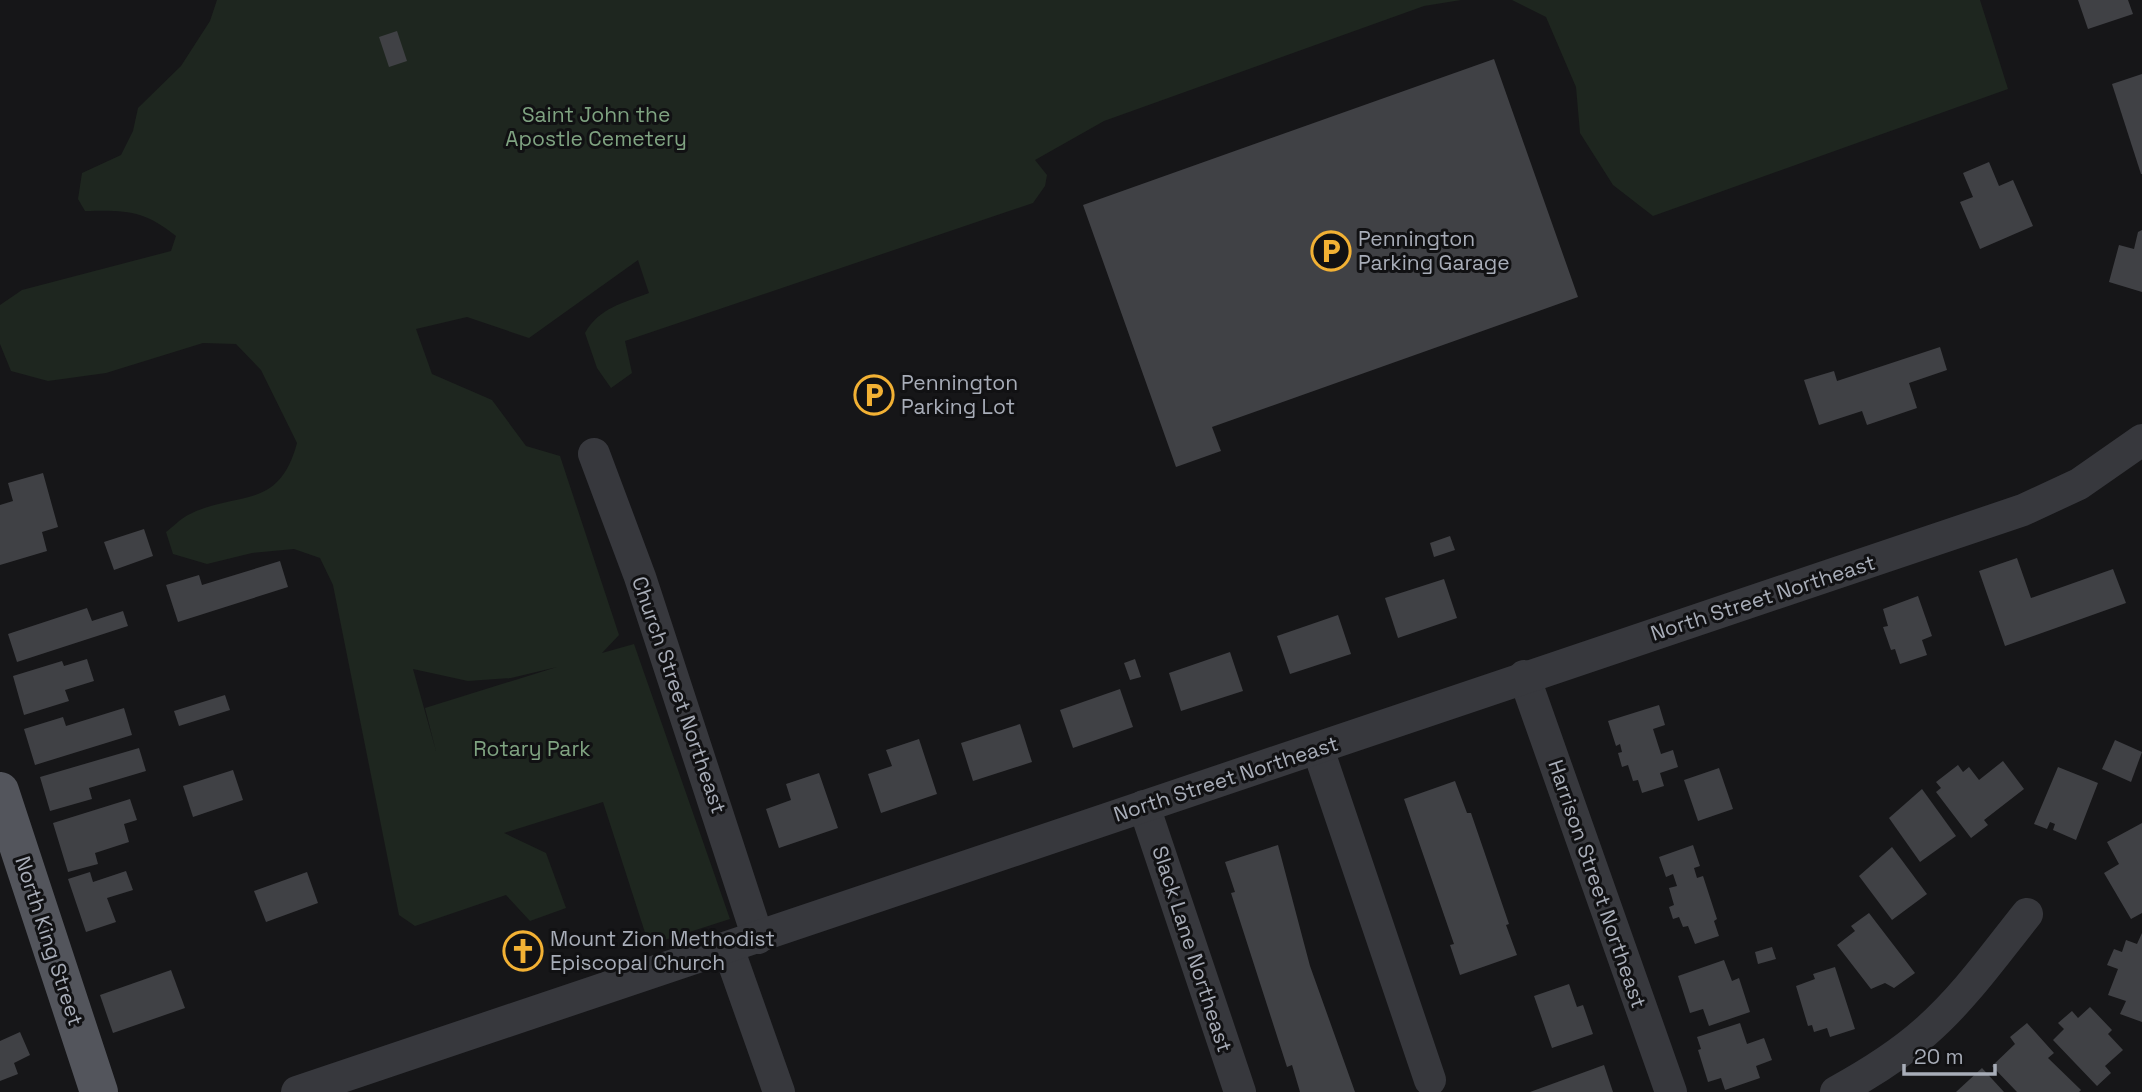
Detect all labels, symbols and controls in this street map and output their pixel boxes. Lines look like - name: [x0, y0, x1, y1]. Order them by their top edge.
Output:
- park label: Saint John the Apostle Cemetery: [505, 101, 687, 152]
- place label: Pennington Parking Garage: [1358, 225, 1510, 276]
- parking icon: Pennington Parking Garage: [1310, 230, 1352, 272]
- place label: Pennington Parking Lot: [901, 369, 1018, 420]
- parking icon: Pennington Parking Lot: [853, 374, 895, 416]
- street label: North Street Northeast: [1647, 548, 1879, 647]
- street label: Church Street Northeast: [626, 573, 733, 817]
- street label: North Street Northeast: [1110, 729, 1342, 828]
- park label: Rotary Park: [473, 735, 591, 762]
- street label: Harrison Street Northeast: [1542, 756, 1653, 1012]
- street label: Slack Lane Northeast: [1146, 842, 1239, 1056]
- street label: North King Street: [9, 853, 90, 1029]
- place label: Mount Zion Methodist Episcopal Church: [550, 925, 775, 976]
- church icon: Mount Zion Methodist Episcopal Church: [502, 930, 544, 972]
- scale bar: [1904, 1032, 1995, 1076]
- text: 20 m: [1914, 1043, 1964, 1070]

